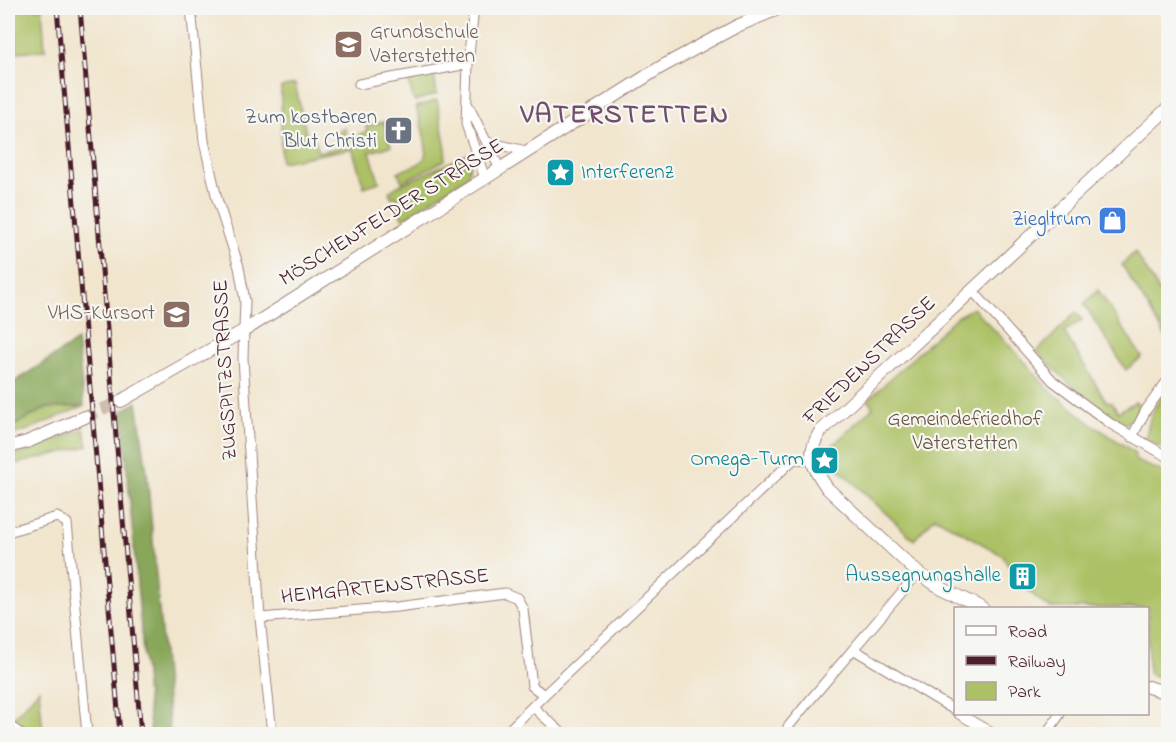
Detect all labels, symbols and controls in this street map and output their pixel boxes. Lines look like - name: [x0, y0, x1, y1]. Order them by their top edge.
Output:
- place label: Grundschule Vaterstetten: [369, 18, 479, 72]
- school or university icon: Grundschule Vaterstetten: [333, 29, 365, 61]
- district label: VATERSTETTEN: [520, 96, 729, 135]
- place label: Zum kostbaren Blut Christi: [245, 103, 377, 157]
- church icon: Zum kostbaren Blut Christi: [382, 114, 414, 146]
- street label: MÖSCHENFELDER STRASSE: [274, 132, 510, 294]
- place icon: Interferenz: [544, 157, 576, 189]
- place label: Interferenz: [581, 158, 674, 188]
- shop icon: Ziegltrum: [1096, 204, 1128, 236]
- place label: Ziegltrum: [1012, 205, 1091, 237]
- street label: ZUGSPITZSTRASSE: [206, 279, 246, 461]
- street label: FRIEDENSTRASSE: [796, 289, 943, 433]
- school or university icon: VHS-Kursort: [160, 298, 192, 330]
- place label: VHS-Kursort: [47, 299, 155, 329]
- park label: Gemeindefriedhof Vaterstetten: [888, 405, 1043, 459]
- place icon: Omega-Turm: [809, 444, 841, 476]
- place label: Omega-Turm: [690, 445, 804, 477]
- building icon: Aussegnungshalle: [1006, 560, 1038, 592]
- street label: HEIMGARTENSTRASSE: [279, 561, 491, 613]
- place label: Aussegnungshalle: [845, 561, 1002, 593]
- legend: [954, 607, 1149, 715]
- text: Road: [1008, 620, 1047, 646]
- text: Railway: [1008, 650, 1065, 676]
- text: Park: [1008, 680, 1041, 706]

